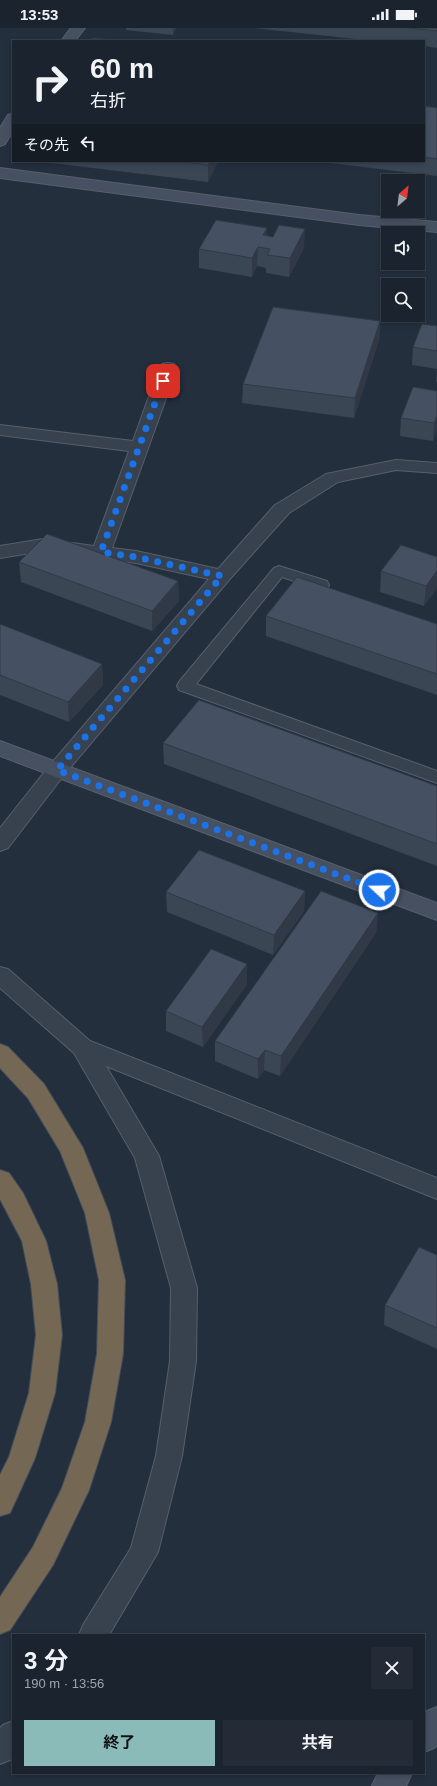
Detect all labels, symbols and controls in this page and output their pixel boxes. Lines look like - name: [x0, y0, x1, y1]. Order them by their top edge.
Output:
- text: 13:53: [20, 6, 58, 23]
- text: 60 m: [90, 53, 154, 84]
- icon: right: [24, 56, 76, 108]
- text: 右折: [90, 91, 126, 111]
- icon: left: [77, 132, 99, 154]
- text: その先: [24, 136, 69, 153]
- north arrow: [381, 174, 425, 218]
- map controls: [381, 174, 425, 322]
- button: sound: [381, 226, 425, 270]
- button: search: [381, 278, 425, 322]
- pin: [146, 364, 180, 398]
- icon: arrive: [152, 370, 174, 392]
- position arrow: [358, 869, 400, 911]
- text: 3 分: [24, 1647, 68, 1674]
- button: close: [371, 1647, 413, 1689]
- text: 190 m · 13:56: [24, 1676, 104, 1691]
- button: 終了: [24, 1720, 215, 1766]
- button: 共有: [223, 1720, 413, 1766]

